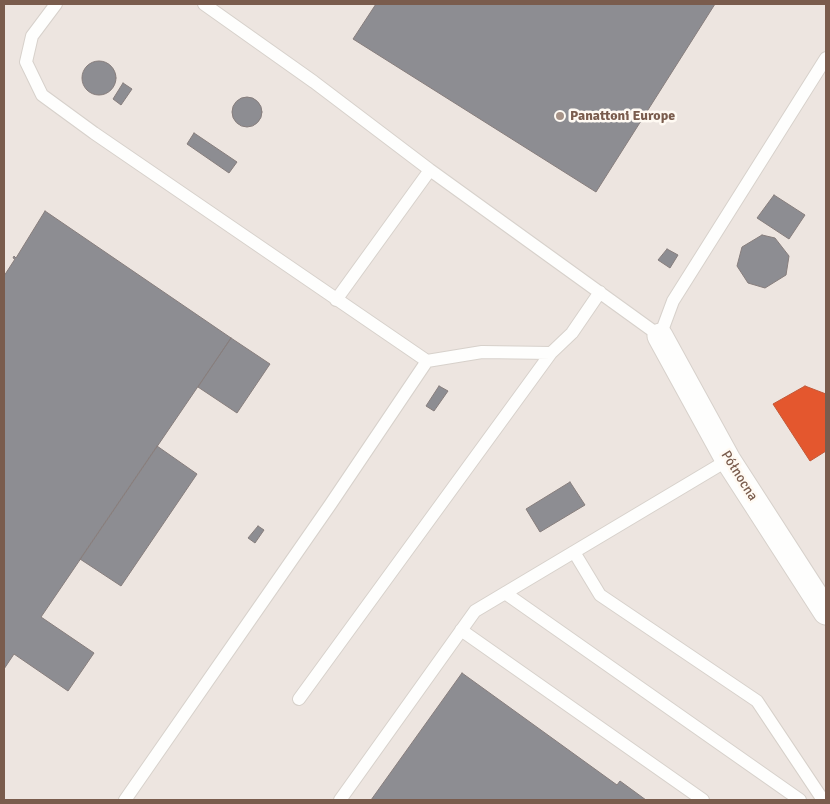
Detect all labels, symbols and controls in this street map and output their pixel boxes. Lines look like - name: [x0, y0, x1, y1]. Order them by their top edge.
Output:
- place label: Panattoni Europe: [570, 108, 675, 124]
- marker: Panattoni Europe: [554, 110, 566, 122]
- street label: Północna: [717, 448, 761, 504]

